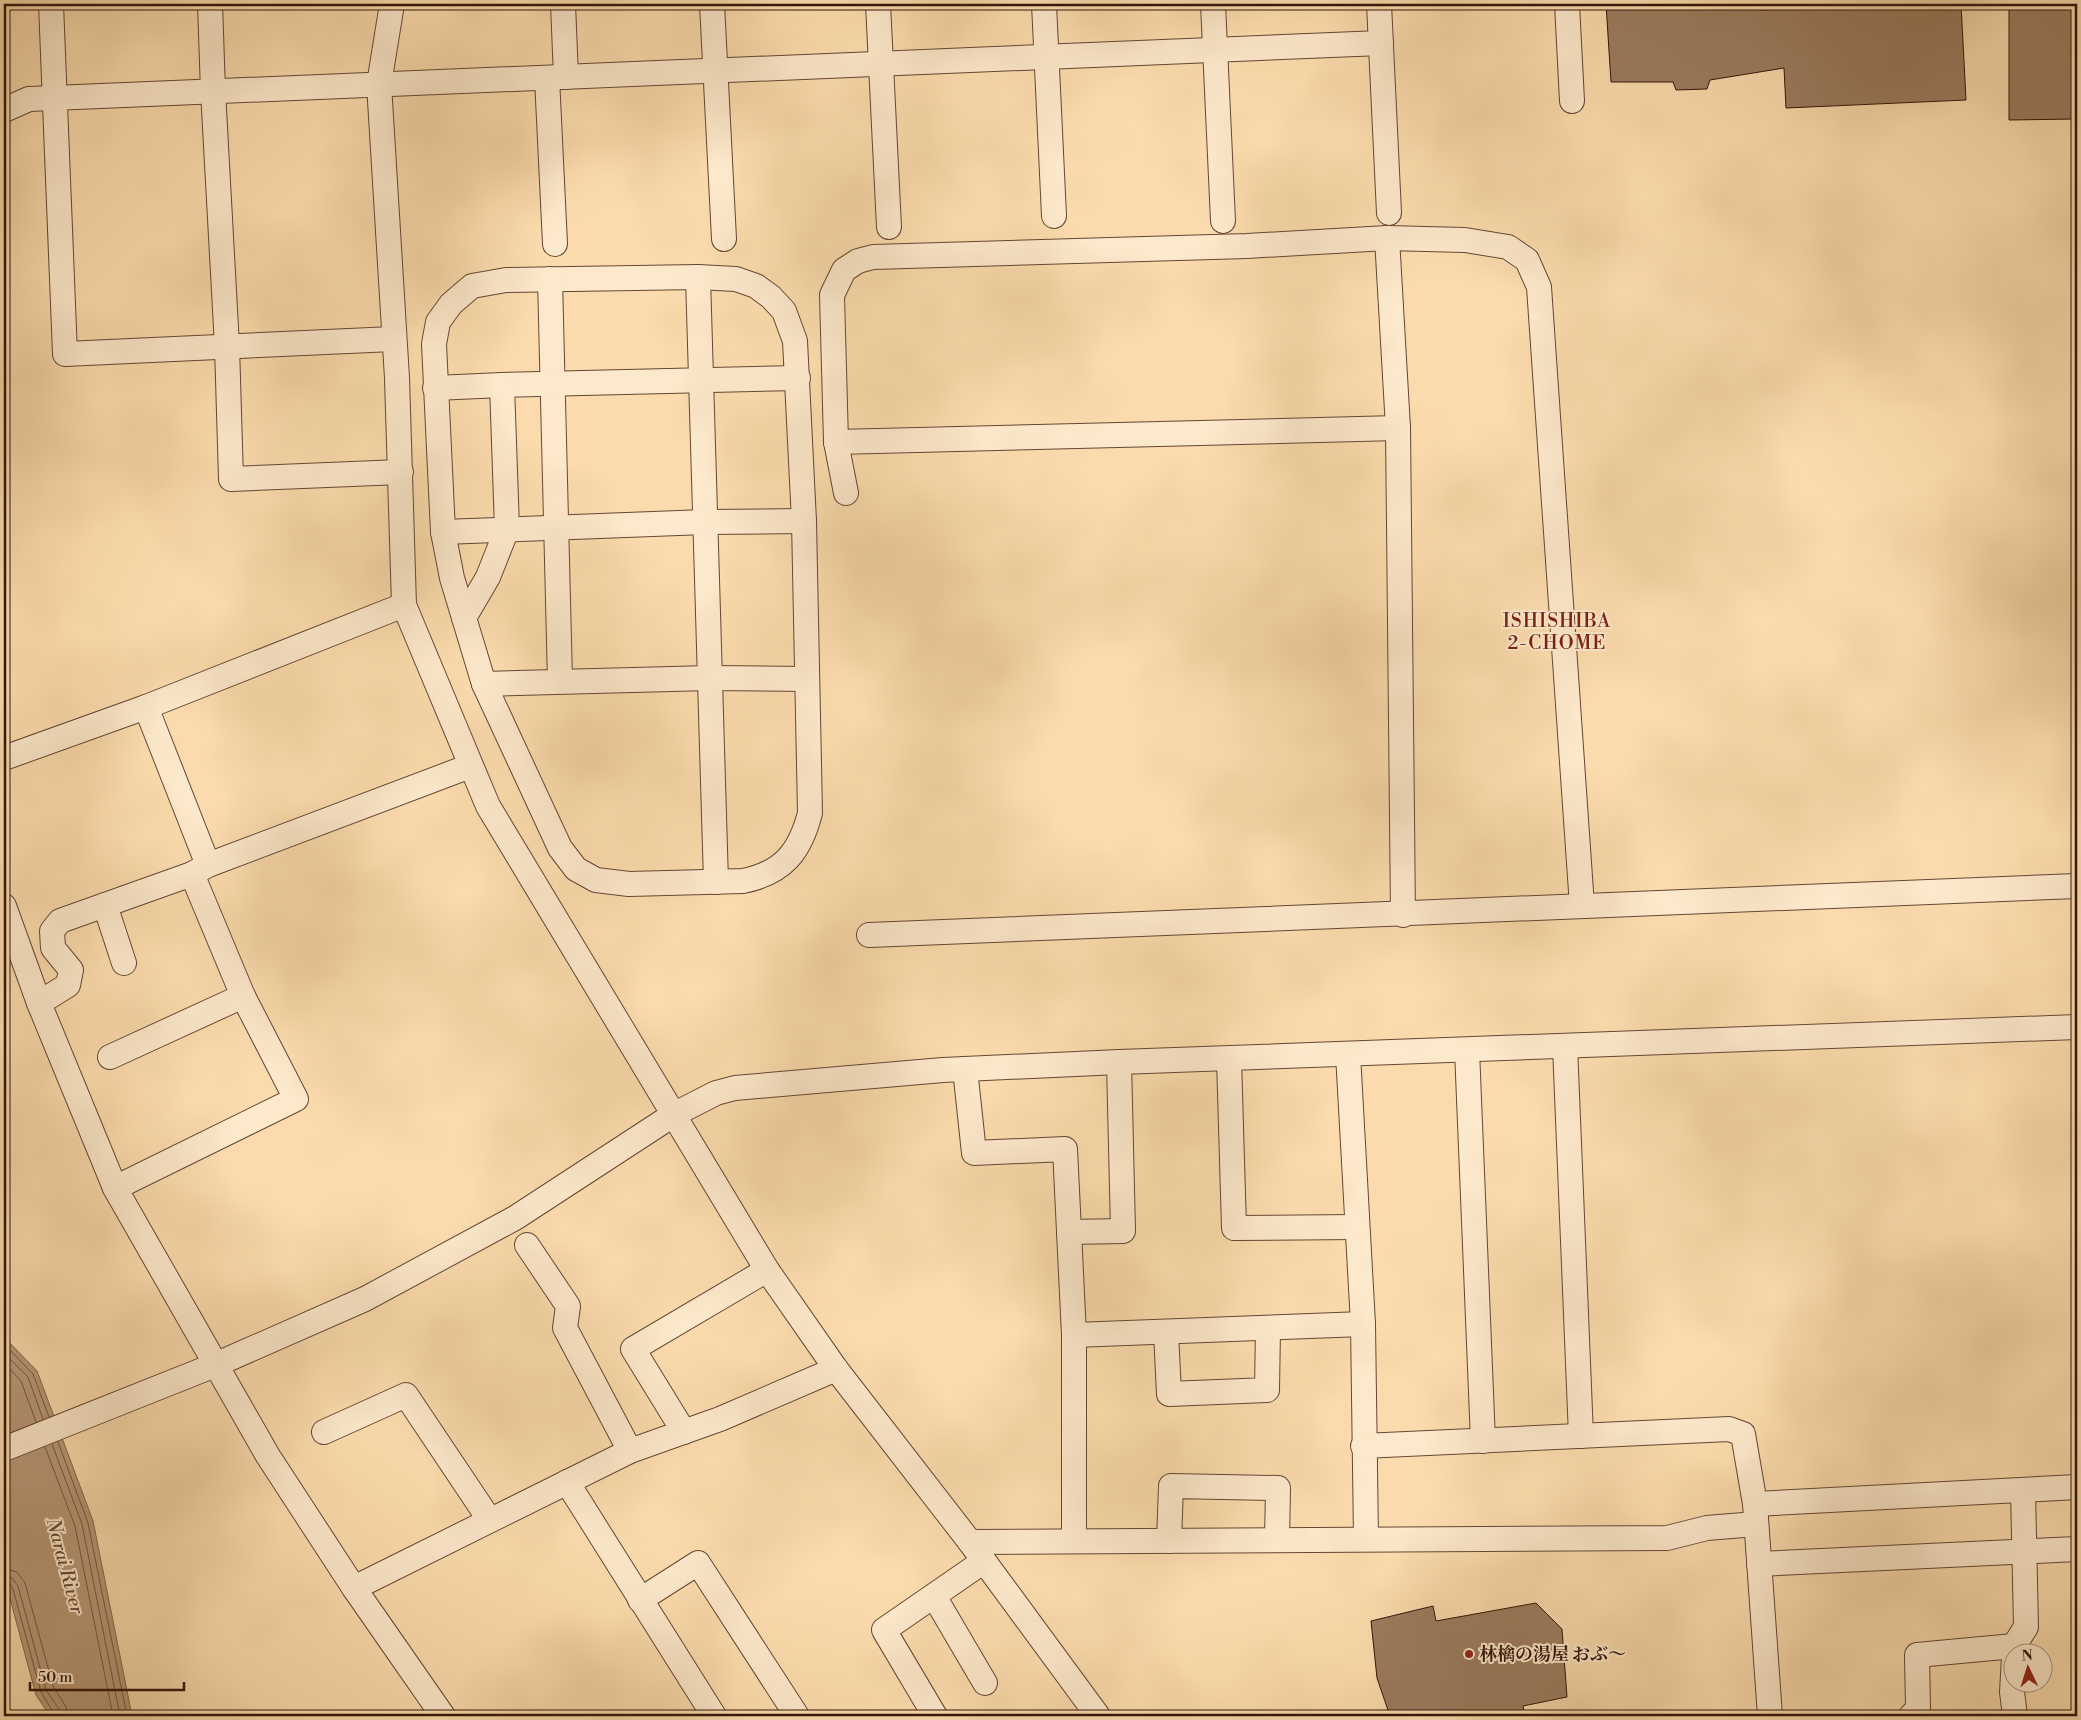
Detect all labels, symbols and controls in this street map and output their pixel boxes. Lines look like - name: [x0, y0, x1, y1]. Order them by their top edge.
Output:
- district label: ISHISHIBA 2-CHOME: [1503, 609, 1611, 655]
- water label: Narai River: [40, 1514, 90, 1617]
- north arrow: [2004, 1642, 2054, 1692]
- place label: 林檎の湯屋 おぶ～: [1479, 1643, 1626, 1666]
- text: N: [2021, 1647, 2033, 1665]
- marker: 林檎の湯屋 おぶ～: [1463, 1648, 1475, 1660]
- scale bar: [30, 1660, 184, 1692]
- text: 50 m: [38, 1668, 72, 1687]

